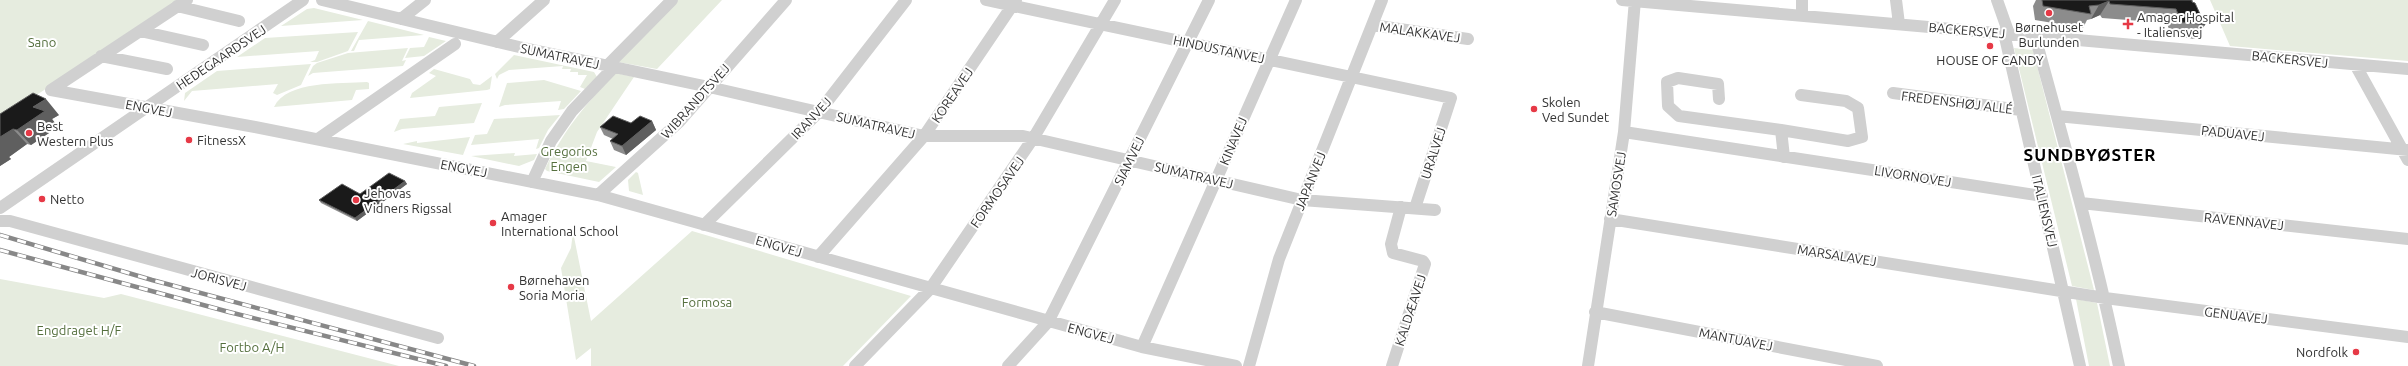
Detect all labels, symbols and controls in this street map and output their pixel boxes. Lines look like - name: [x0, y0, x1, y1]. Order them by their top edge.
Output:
- marker: Børnehuset Burlunden: [2044, 8, 2054, 18]
- place label: Amager Hospital - Italiensvej: [2137, 10, 2235, 39]
- marker: Amager Hospital - Italiensvej: [2122, 18, 2134, 30]
- street label: MALAKKAVEJ: [1379, 19, 1461, 45]
- street label: BACKERSVEJ: [1928, 20, 2006, 40]
- place label: Børnehuset Burlunden: [2015, 20, 2083, 49]
- street label: HEDEGAARDSVEJ: [174, 22, 268, 92]
- street label: HINDUSTANVEJ: [1172, 32, 1266, 66]
- park label: Sano: [28, 35, 56, 49]
- street label: SUMATRAVEJ: [519, 41, 601, 71]
- marker: HOUSE OF CANDY: [1985, 41, 1995, 51]
- street label: BACKERSVEJ: [2251, 48, 2329, 70]
- place label: HOUSE OF CANDY: [1936, 53, 2044, 67]
- street label: WIBRANDTSVEJ: [658, 61, 732, 141]
- street label: KOREAVEJ: [929, 65, 975, 125]
- street label: FREDENSHØJ ALLÉ: [1901, 87, 2014, 116]
- street label: IRANVEJ: [788, 94, 834, 142]
- place label: Skolen Ved Sundet: [1542, 95, 1609, 124]
- street label: ENGVEJ: [124, 97, 174, 119]
- marker: Skolen Ved Sundet: [1529, 104, 1539, 114]
- street label: SUMATRAVEJ: [835, 109, 917, 141]
- street label: KINAVEJ: [1217, 115, 1249, 167]
- place label: Best Western Plus: [37, 119, 114, 148]
- street label: PADUAVEJ: [2201, 123, 2265, 143]
- street label: URALVEJ: [1418, 125, 1448, 181]
- marker: Best Western Plus: [24, 128, 34, 138]
- place label: FitnessX: [197, 133, 246, 147]
- marker: FitnessX: [184, 135, 194, 145]
- street label: SIAMVEJ: [1111, 135, 1147, 187]
- park label: Gregorios Engen: [540, 144, 598, 173]
- district label: SUNDBYØSTER: [2024, 145, 2156, 164]
- street label: JAPANVEJ: [1292, 150, 1328, 212]
- street label: SAMOSVEJ: [1604, 150, 1628, 218]
- street label: FORMOSAVEJ: [967, 154, 1027, 230]
- street label: ENGVEJ: [439, 157, 489, 179]
- street label: SUMATRAVEJ: [1153, 159, 1235, 191]
- street label: LIVORNOVEJ: [1874, 163, 1952, 189]
- street label: ITALIENSVEJ: [2030, 173, 2060, 249]
- place label: Jehovas Vidners Rigssal: [364, 186, 452, 215]
- place label: Netto: [50, 192, 84, 206]
- marker: Netto: [37, 194, 47, 204]
- marker: Jehovas Vidners Rigssal: [351, 195, 361, 205]
- place label: Amager International School: [501, 209, 619, 238]
- street label: RAVENNAVEJ: [2203, 210, 2285, 232]
- marker: Amager International School: [488, 218, 498, 228]
- street label: ENGVEJ: [754, 233, 804, 259]
- street label: MARSALAVEJ: [1796, 242, 1878, 268]
- street label: JORISVEJ: [190, 265, 248, 293]
- street label: KALDÆAVEJ: [1392, 272, 1428, 348]
- place label: Børnehaven Soria Moria: [519, 273, 589, 302]
- marker: Børnehaven Soria Moria: [506, 282, 516, 292]
- park label: Formosa: [682, 295, 732, 309]
- street label: GENUAVEJ: [2203, 304, 2269, 326]
- street label: ENGVEJ: [1066, 320, 1116, 346]
- park label: Engdraget H/F: [37, 323, 122, 337]
- street label: MANTUAVEJ: [1698, 325, 1774, 353]
- park label: Fortbo A/H: [219, 340, 285, 354]
- place label: Nordfolk: [2296, 345, 2348, 359]
- marker: Nordfolk: [2351, 347, 2361, 357]

